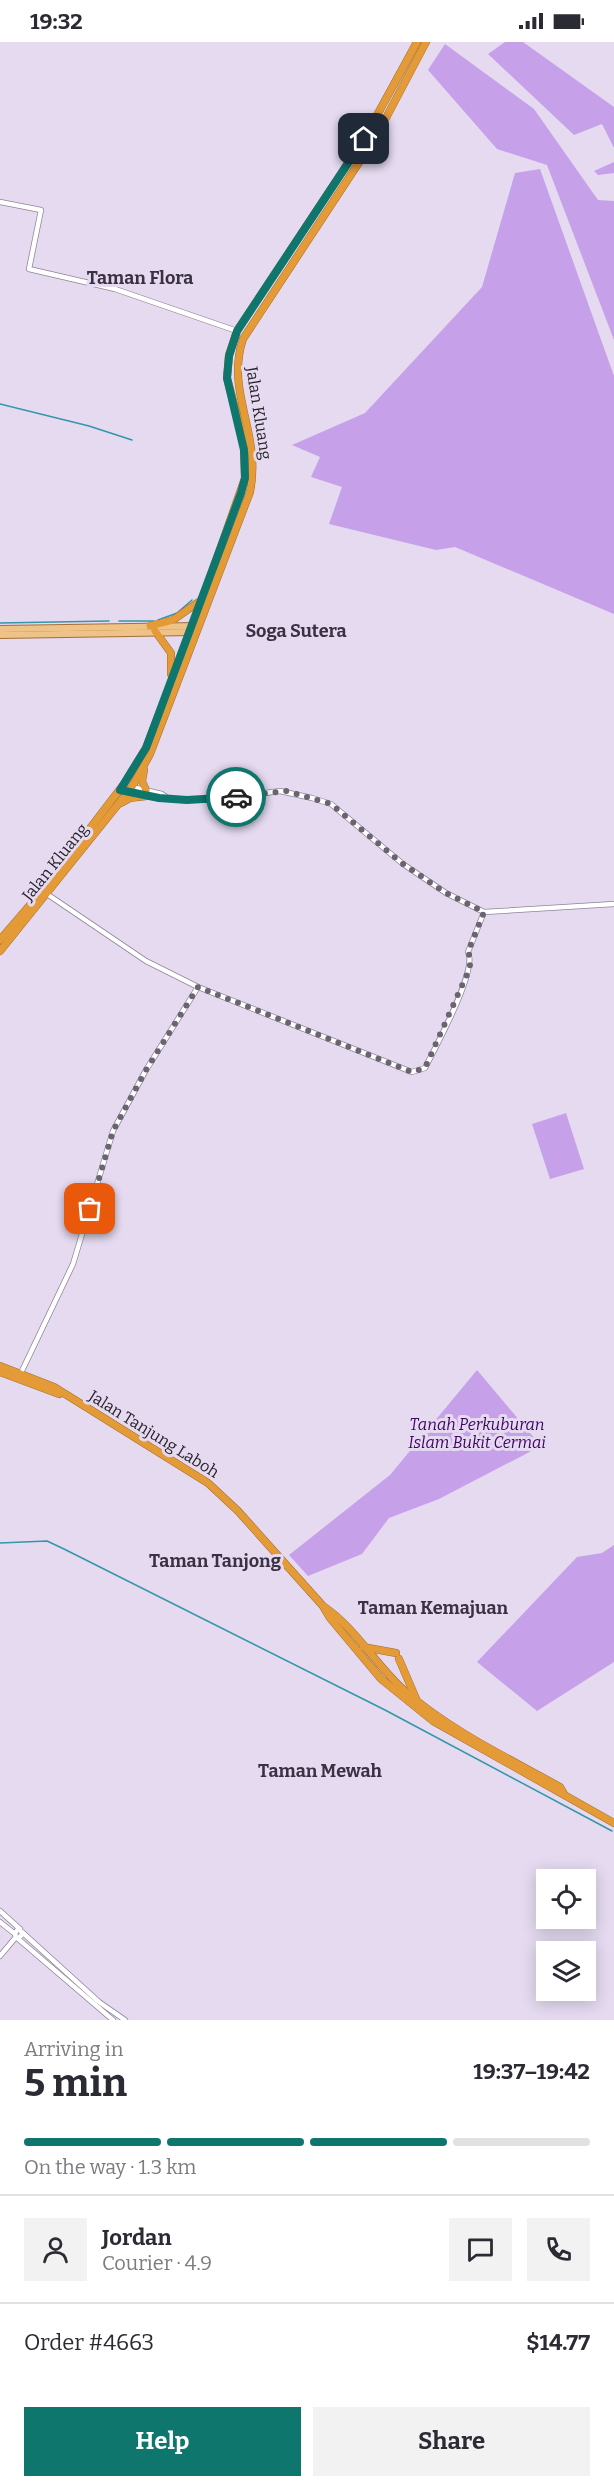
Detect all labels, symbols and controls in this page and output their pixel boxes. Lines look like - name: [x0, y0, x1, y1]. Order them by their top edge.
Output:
- text: 19:32: [30, 8, 83, 35]
- pin: [338, 113, 389, 164]
- icon: home: [347, 122, 380, 155]
- district label: Taman Flora: [87, 267, 193, 289]
- street label: Jalan Kluang: [242, 364, 276, 461]
- district label: Soga Sutera: [245, 620, 347, 642]
- courier: [206, 767, 266, 827]
- icon: car: [220, 781, 253, 814]
- street label: Jalan Kluang: [17, 820, 92, 905]
- pin: [64, 1183, 115, 1234]
- icon: bag: [73, 1192, 106, 1225]
- street label: Jalan Tanjung Laboh: [85, 1386, 223, 1482]
- park label: Tanah Perkuburan Islam Bukit Cermai: [408, 1415, 546, 1452]
- district label: Taman Tanjong: [149, 1550, 282, 1572]
- district label: Taman Kemajuan: [358, 1597, 509, 1619]
- district label: Taman Mewah: [258, 1760, 383, 1782]
- map controls: [536, 1869, 596, 2001]
- button: locate: [536, 1869, 596, 1929]
- button: layers: [536, 1941, 596, 2001]
- text: Arriving in: [24, 2037, 123, 2061]
- text: 19:37–19:42: [473, 2058, 590, 2085]
- text: 5 min: [24, 2060, 127, 2106]
- text: On the way · 1.3 km: [24, 2155, 196, 2179]
- button: person: [24, 2218, 87, 2281]
- button: chat: [449, 2218, 512, 2281]
- button: phone: [527, 2218, 590, 2281]
- text: Jordan: [102, 2224, 172, 2251]
- text: Courier · 4.9: [102, 2251, 212, 2275]
- text: Order #4663: [24, 2329, 154, 2356]
- text: $14.77: [526, 2329, 590, 2356]
- button: Help: [24, 2407, 301, 2476]
- button: Share: [313, 2407, 590, 2476]

